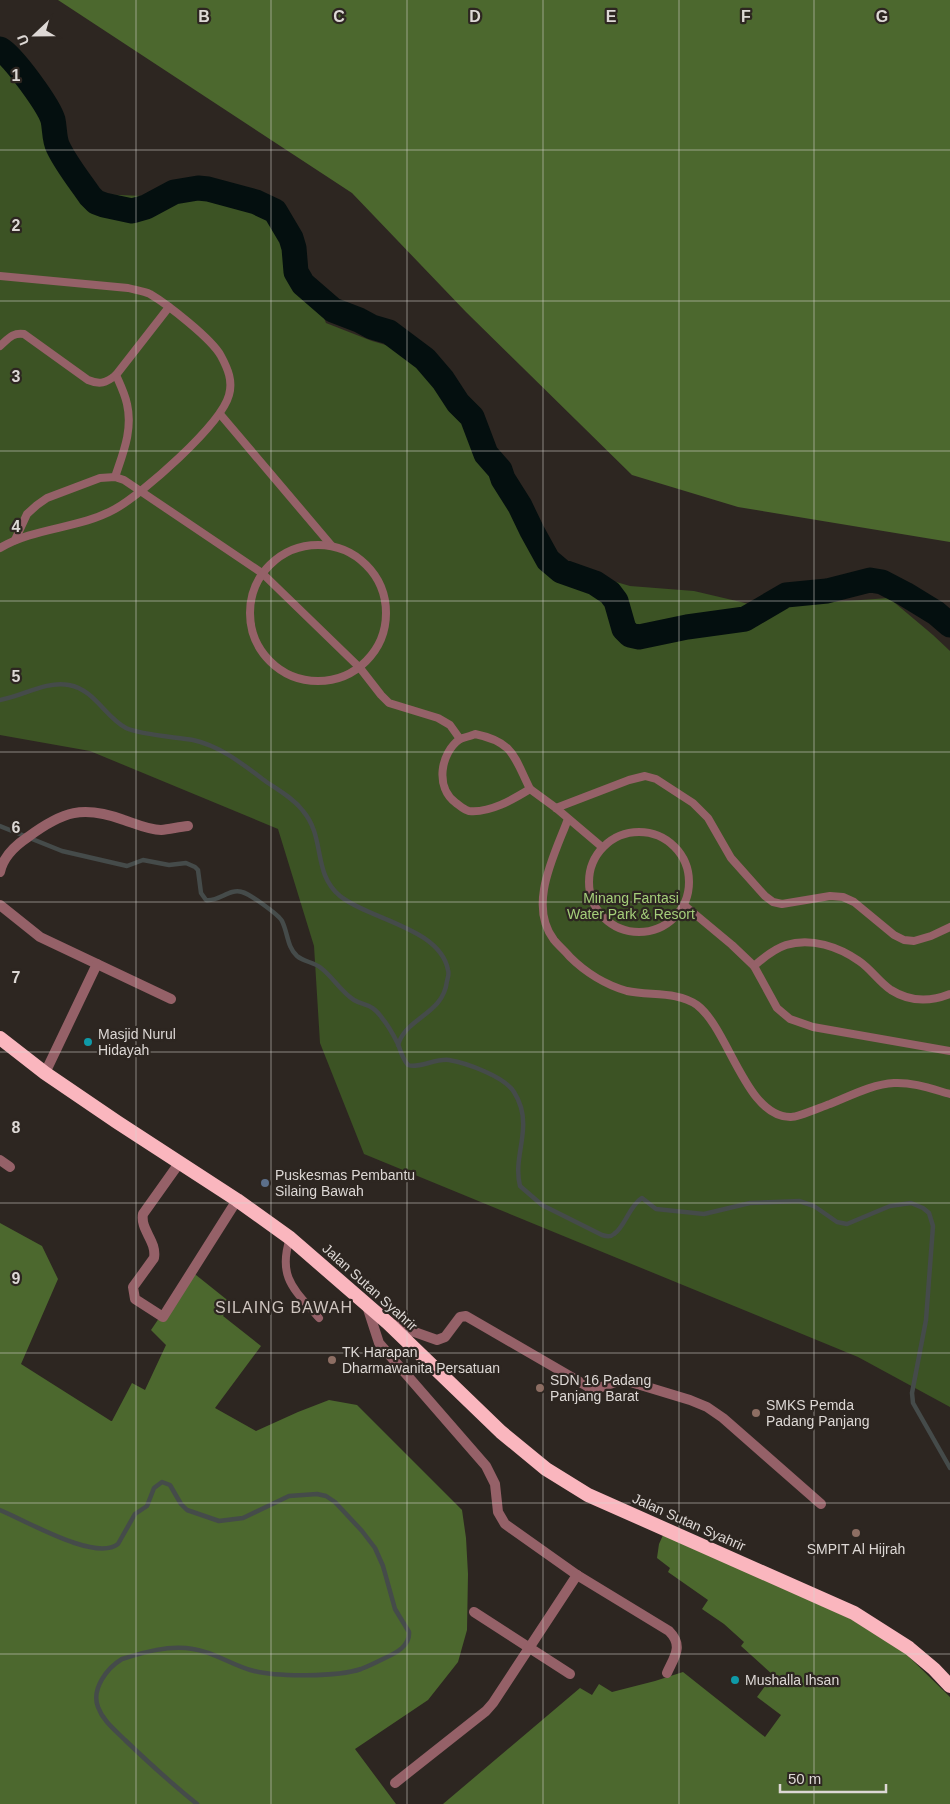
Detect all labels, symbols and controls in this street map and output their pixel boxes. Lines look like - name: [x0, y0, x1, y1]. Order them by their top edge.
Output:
- text: B: [198, 8, 210, 25]
- text: C: [333, 8, 345, 25]
- text: D: [469, 8, 481, 25]
- text: E: [606, 8, 617, 25]
- text: F: [741, 8, 751, 25]
- text: G: [876, 8, 888, 25]
- north arrow: [10, 10, 60, 60]
- text: U: [14, 32, 32, 48]
- text: 1: [12, 67, 21, 84]
- text: 2: [12, 217, 21, 234]
- text: 3: [12, 368, 21, 385]
- text: 4: [12, 518, 21, 535]
- text: 5: [12, 668, 21, 685]
- text: 6: [12, 819, 21, 836]
- park label: Minang Fantasi Water Park & Resort: [567, 890, 695, 922]
- text: 7: [12, 969, 21, 986]
- place label: Masjid Nurul Hidayah: [98, 1026, 176, 1058]
- marker: Masjid Nurul Hidayah: [82, 1036, 94, 1048]
- text: 8: [12, 1119, 21, 1136]
- place label: Puskesmas Pembantu Silaing Bawah: [275, 1167, 415, 1199]
- marker: Puskesmas Pembantu Silaing Bawah: [259, 1177, 271, 1189]
- street label: Jalan Sutan Syahrir: [319, 1240, 421, 1334]
- text: 9: [12, 1270, 21, 1287]
- district label: SILAING BAWAH: [215, 1299, 353, 1316]
- place label: TK Harapan Dharmawanita Persatuan: [342, 1344, 500, 1376]
- marker: TK Harapan Dharmawanita Persatuan: [326, 1354, 338, 1366]
- place label: SDN 16 Padang Panjang Barat: [550, 1372, 651, 1404]
- marker: SDN 16 Padang Panjang Barat: [534, 1382, 546, 1394]
- place label: SMKS Pemda Padang Panjang: [766, 1397, 870, 1429]
- marker: SMKS Pemda Padang Panjang: [750, 1407, 762, 1419]
- street label: Jalan Sutan Syahrir: [630, 1490, 748, 1554]
- marker: SMPIT Al Hijrah: [850, 1527, 862, 1539]
- place label: SMPIT Al Hijrah: [807, 1541, 905, 1557]
- place label: Mushalla Ihsan: [745, 1672, 839, 1688]
- marker: Mushalla Ihsan: [729, 1674, 741, 1686]
- scale bar: [780, 1762, 886, 1794]
- text: 50 m: [788, 1770, 821, 1787]

